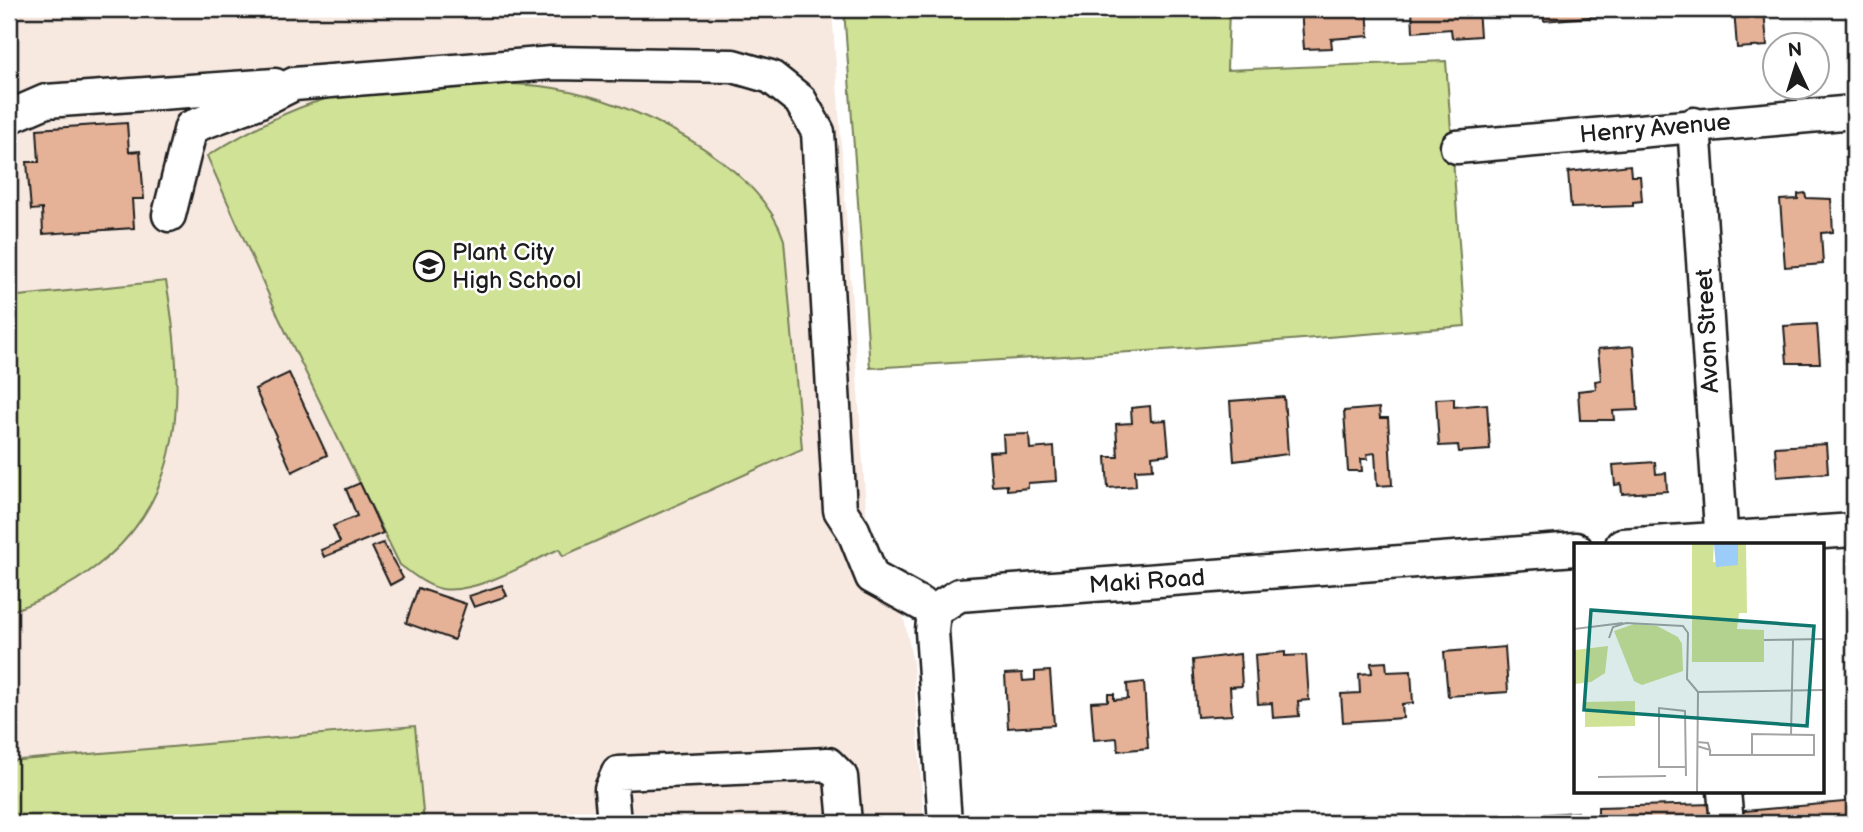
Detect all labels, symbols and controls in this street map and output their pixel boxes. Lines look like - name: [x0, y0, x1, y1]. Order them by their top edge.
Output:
- north arrow: [1762, 32, 1832, 102]
- text: N: [1787, 39, 1803, 63]
- street label: Henry Avenue: [1578, 107, 1732, 150]
- place label: Plant City High School: [452, 238, 581, 295]
- school or university icon: Plant City High School: [412, 249, 446, 283]
- street label: Avon Street: [1690, 267, 1725, 394]
- inset map: [1574, 543, 1825, 794]
- street label: Maki Road: [1088, 563, 1206, 600]

